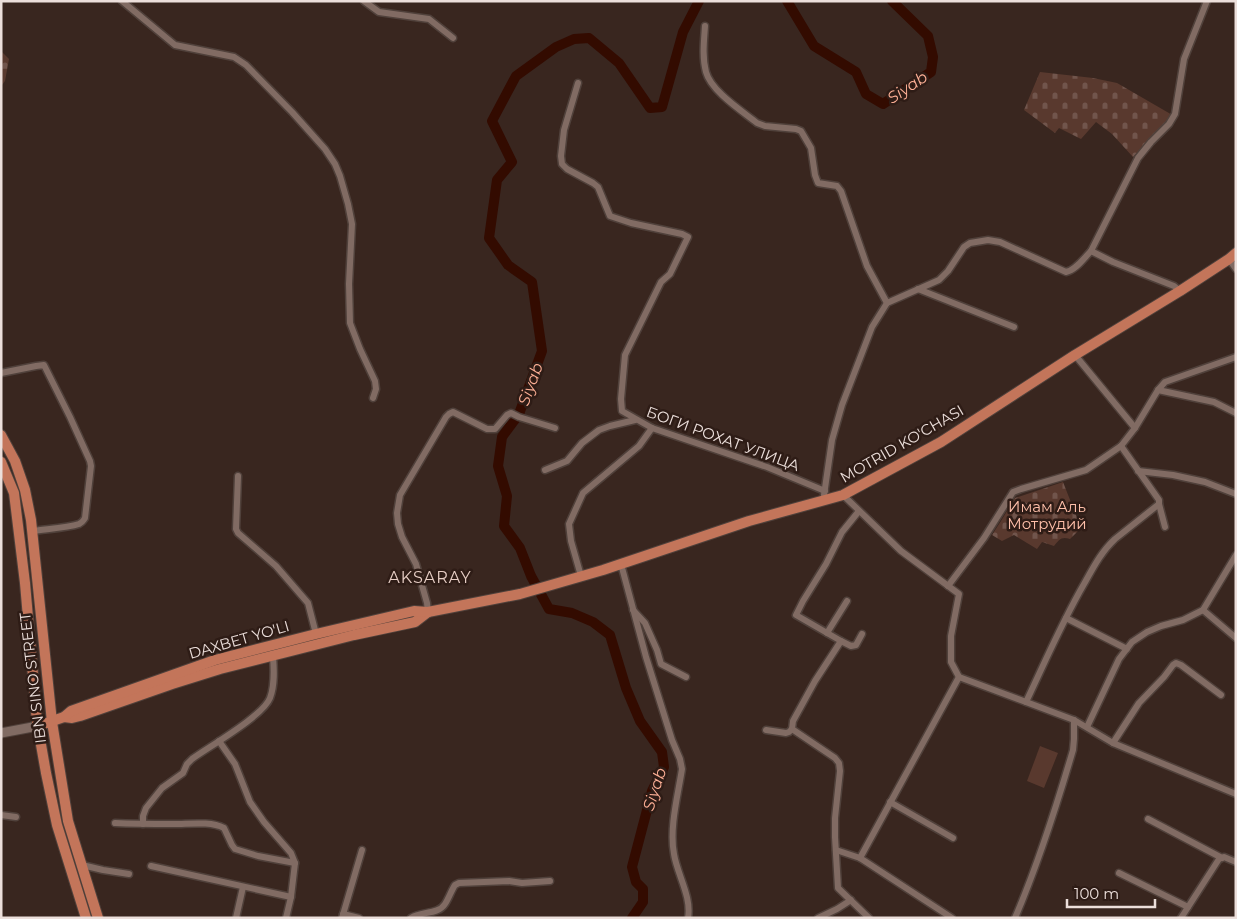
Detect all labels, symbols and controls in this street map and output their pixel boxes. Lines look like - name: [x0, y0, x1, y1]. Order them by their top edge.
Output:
- water label: Siyab: [884, 67, 931, 108]
- water label: Siyab: [514, 360, 547, 408]
- street label: MOTRID KO'CHASI: [837, 400, 967, 487]
- street label: БОГИ РОХАТ УЛИЦА: [644, 402, 802, 475]
- park label: Имам Аль Мотрудий: [1007, 497, 1087, 533]
- district label: AKSARAY: [388, 568, 472, 587]
- street label: IBN SINO STREET: [15, 611, 50, 745]
- street label: DAXBET YO'LI: [186, 616, 291, 663]
- water label: Siyab: [639, 765, 670, 813]
- scale bar: [1067, 876, 1154, 908]
- text: 100 m: [1074, 884, 1119, 903]

